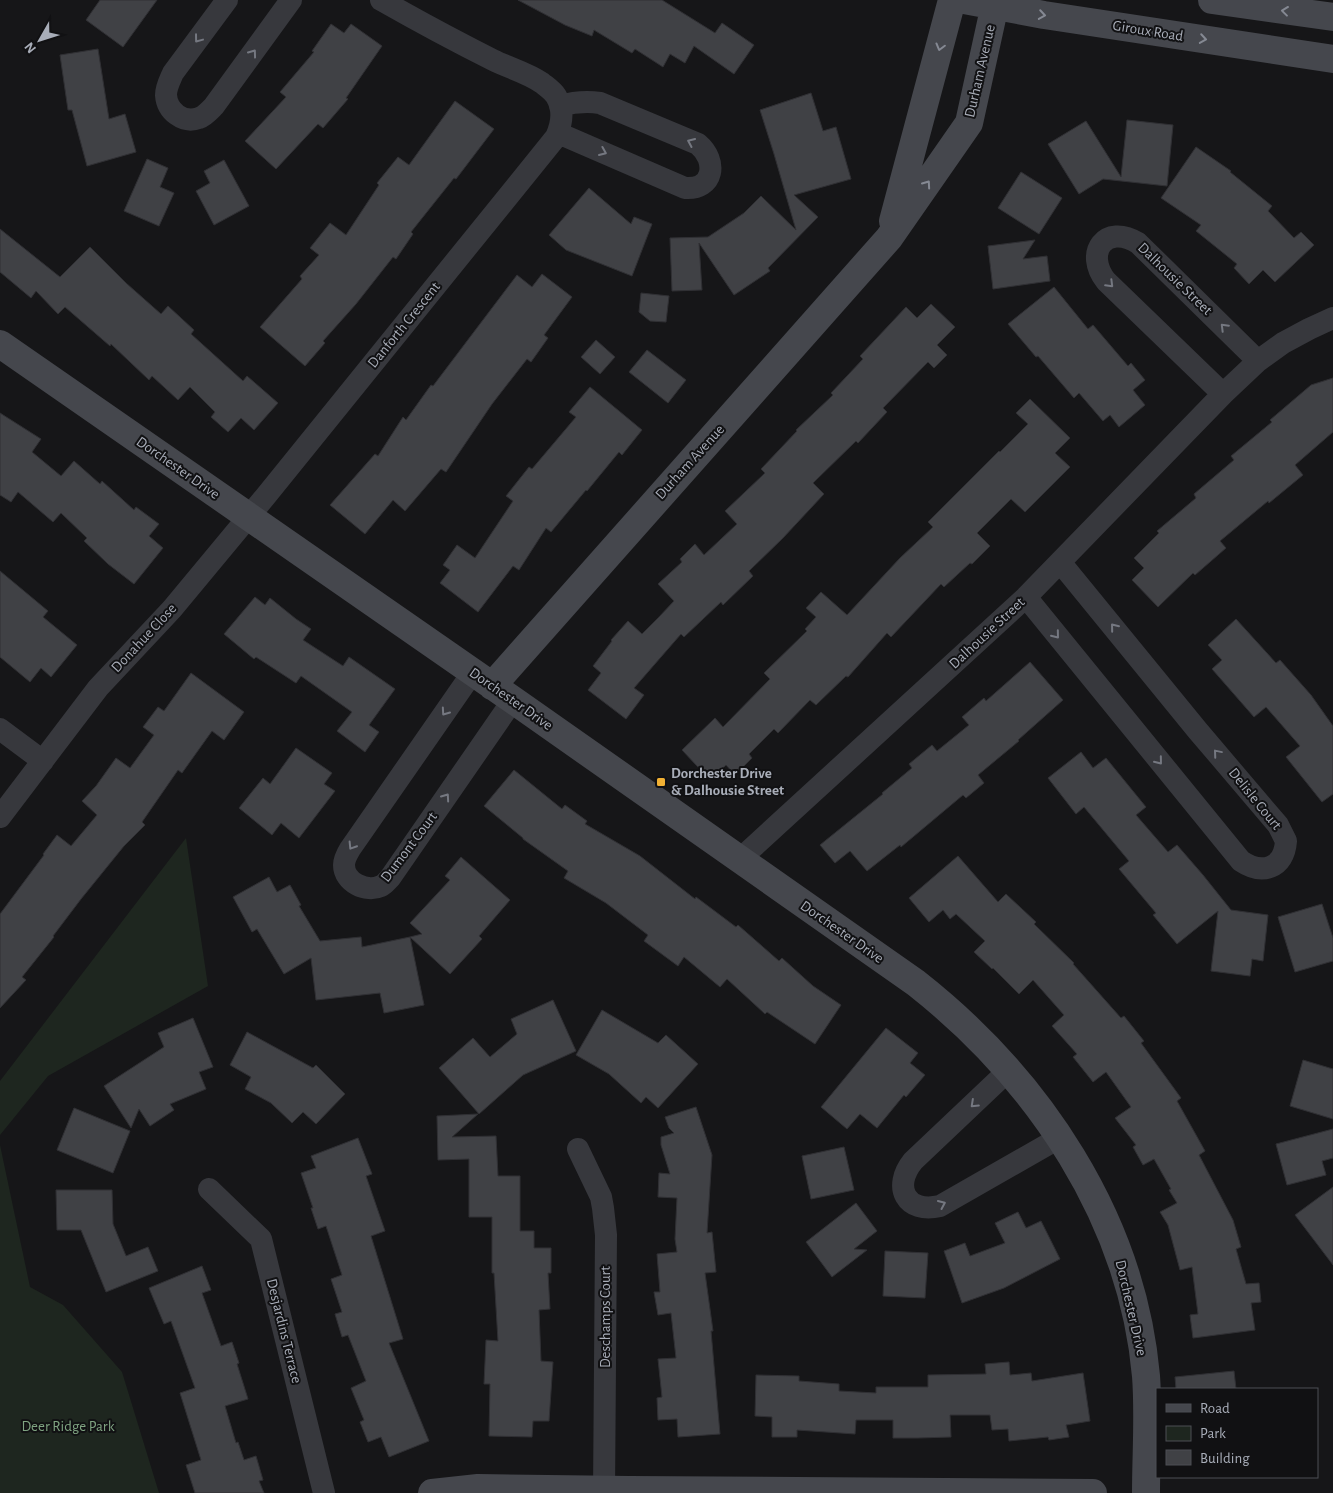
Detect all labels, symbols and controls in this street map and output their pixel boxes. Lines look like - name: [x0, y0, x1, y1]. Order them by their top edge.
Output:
- one-way arrow: [1280, 6, 1288, 17]
- one-way arrow: [1038, 10, 1047, 20]
- north arrow: [15, 15, 65, 65]
- street label: Giroux Road: [1112, 18, 1185, 44]
- street label: Durham Avenue: [962, 23, 998, 119]
- one-way arrow: [195, 33, 204, 43]
- one-way arrow: [1199, 34, 1207, 44]
- text: N: [22, 39, 39, 56]
- one-way arrow: [935, 43, 945, 51]
- one-way arrow: [247, 50, 255, 59]
- one-way arrow: [687, 137, 696, 148]
- one-way arrow: [598, 146, 607, 157]
- one-way arrow: [921, 180, 930, 190]
- street label: Dalhousie Street: [1135, 240, 1215, 318]
- street label: Danforth Crescent: [365, 279, 443, 371]
- one-way arrow: [1104, 279, 1113, 288]
- one-way arrow: [1220, 324, 1229, 333]
- street label: Durham Avenue: [653, 422, 727, 502]
- street label: Dorchester Drive: [134, 434, 222, 502]
- street label: Dalhousie Street: [946, 594, 1028, 672]
- street label: Donahue Close: [109, 601, 179, 675]
- one-way arrow: [1110, 624, 1119, 633]
- one-way arrow: [1051, 629, 1059, 638]
- street label: Dorchester Drive: [467, 665, 555, 733]
- one-way arrow: [442, 707, 451, 716]
- one-way arrow: [1214, 750, 1222, 759]
- one-way arrow: [1154, 755, 1162, 764]
- street label: Delisle Court: [1226, 765, 1284, 833]
- place label: Dorchester Drive & Dalhousie Street: [671, 766, 784, 798]
- marker: Dorchester Drive & Dalhousie Street: [655, 776, 667, 788]
- one-way arrow: [440, 793, 449, 802]
- street label: Dumont Court: [378, 809, 440, 885]
- one-way arrow: [349, 841, 359, 850]
- street label: Dorchester Drive: [798, 898, 886, 966]
- one-way arrow: [970, 1098, 979, 1107]
- one-way arrow: [937, 1199, 946, 1210]
- street label: Dorchester Drive: [1113, 1259, 1149, 1357]
- street label: Deschamps Court: [598, 1266, 613, 1368]
- street label: Desjardins Terrace: [264, 1277, 304, 1385]
- legend: [1156, 1388, 1318, 1478]
- text: Road: [1200, 1401, 1230, 1416]
- park label: Deer Ridge Park: [21, 1419, 115, 1434]
- text: Park: [1200, 1426, 1226, 1441]
- text: Building: [1200, 1451, 1250, 1466]

